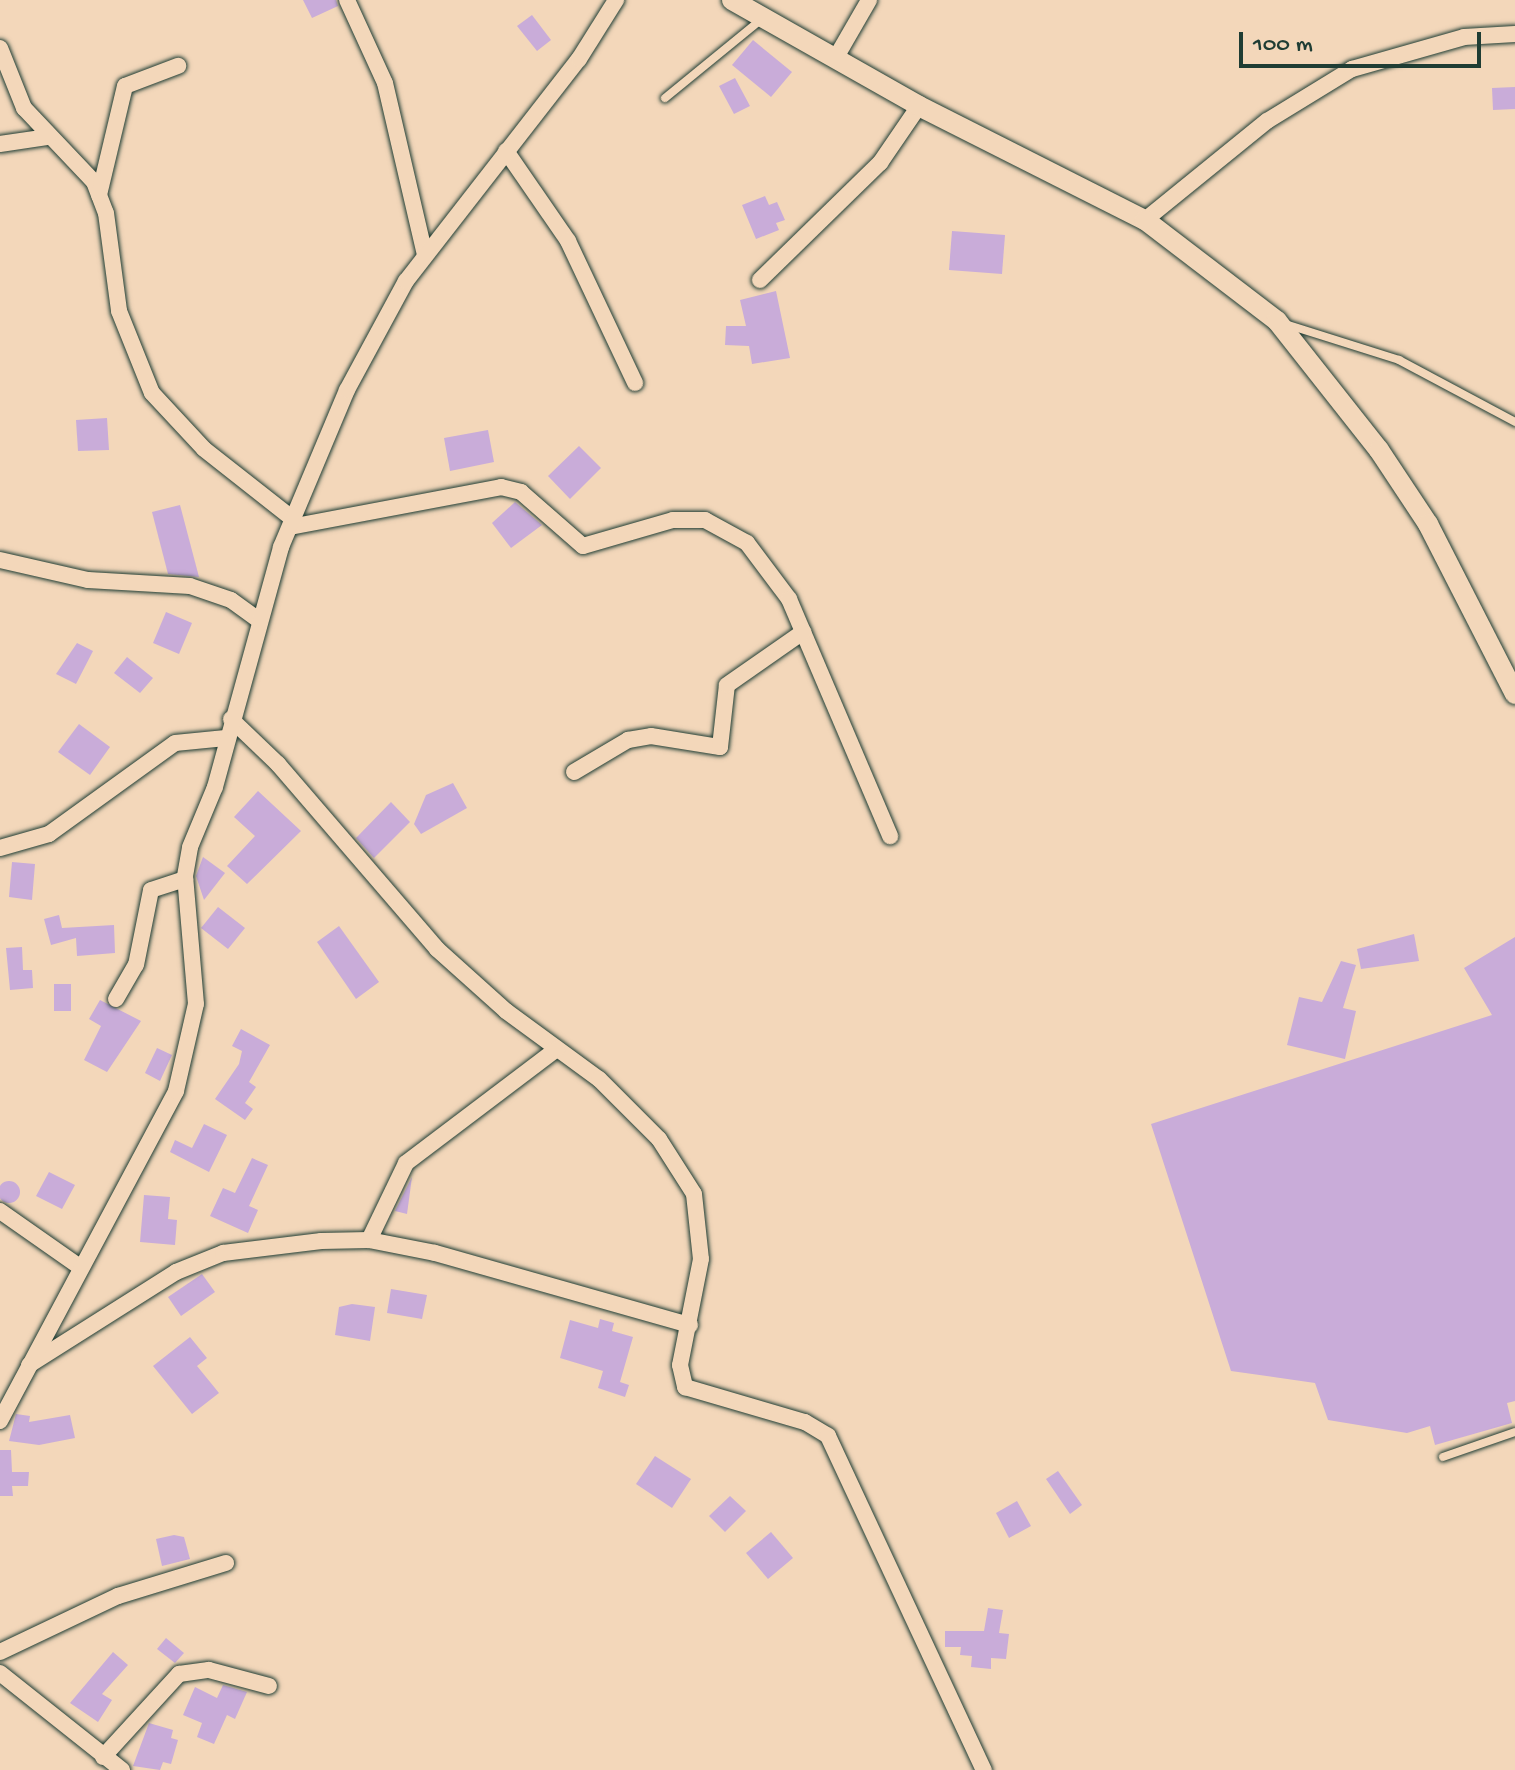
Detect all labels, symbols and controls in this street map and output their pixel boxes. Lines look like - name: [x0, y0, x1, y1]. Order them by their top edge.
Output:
- scale bar: [1243, 16, 1485, 66]
- text: 100 m: [1253, 31, 1313, 60]

